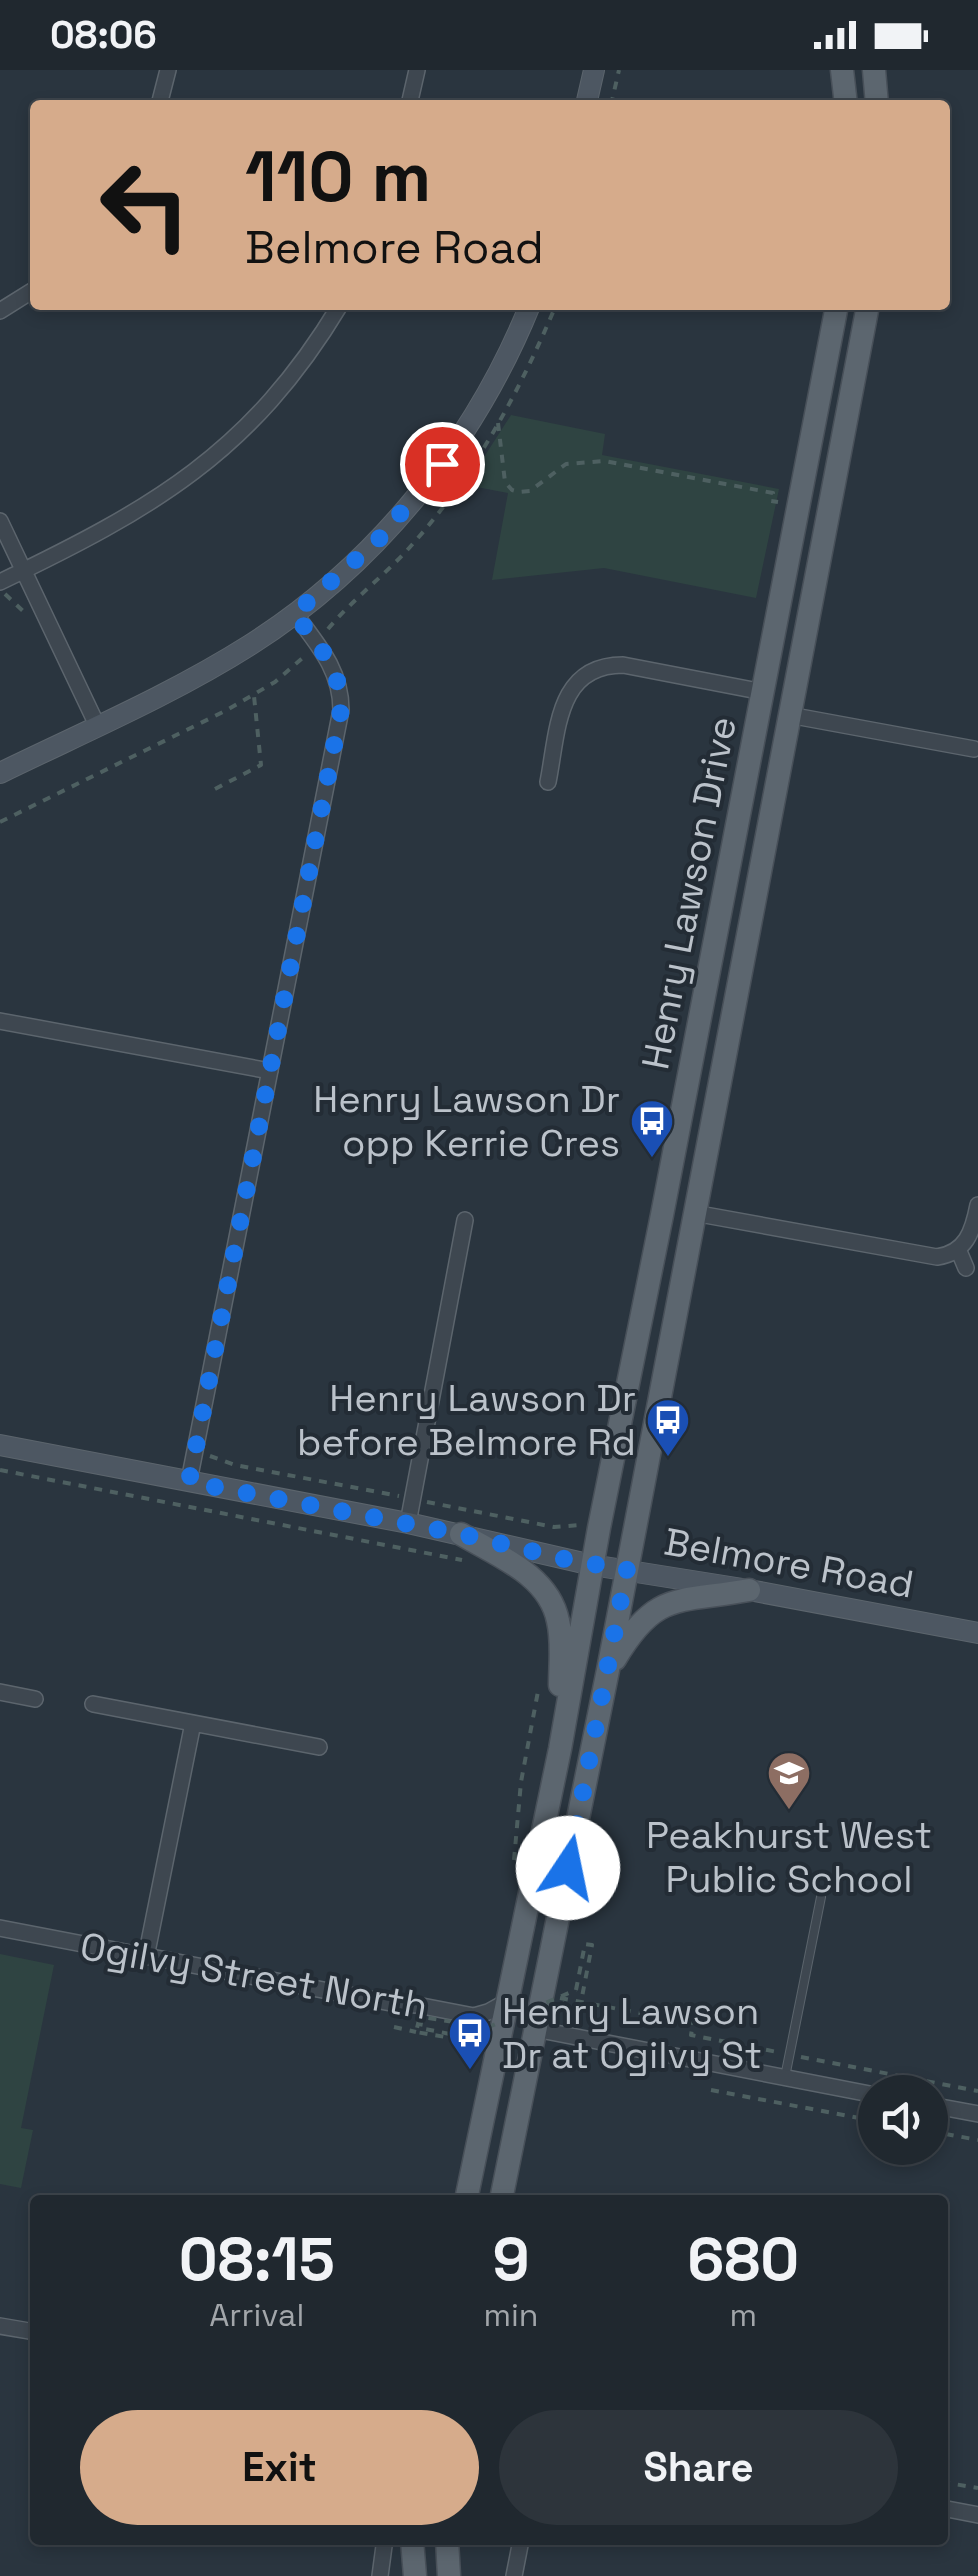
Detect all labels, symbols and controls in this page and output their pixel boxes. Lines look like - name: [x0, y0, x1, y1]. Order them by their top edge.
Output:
- text: 08:06: [50, 11, 157, 59]
- text: 110 m: [245, 132, 431, 221]
- icon: left: [80, 140, 210, 270]
- text: Belmore Road: [245, 219, 544, 276]
- pin: [400, 422, 485, 507]
- icon: arrive: [415, 437, 470, 492]
- street label: Henry Lawson Drive: [631, 713, 747, 1073]
- place label: Henry Lawson Dr opp Kerrie Cres: [313, 1075, 620, 1167]
- bus stop icon: Henry Lawson Dr opp Kerrie Cres: [629, 1098, 675, 1159]
- place label: Henry Lawson Dr before Belmore Rd: [297, 1374, 636, 1466]
- bus stop icon: Henry Lawson Dr before Belmore Rd: [645, 1397, 691, 1458]
- street label: Belmore Road: [661, 1517, 917, 1609]
- school or university icon: Peakhurst West Public School: [766, 1750, 812, 1811]
- place label: Peakhurst West Public School: [646, 1811, 932, 1903]
- position arrow: [516, 1816, 620, 1920]
- street label: Ogilvy Street North: [77, 1922, 431, 2030]
- place label: Henry Lawson Dr at Ogilvy St: [502, 1987, 762, 2079]
- bus stop icon: Henry Lawson Dr at Ogilvy St: [447, 2010, 493, 2071]
- map controls: [858, 2075, 948, 2165]
- button: sound: [858, 2075, 948, 2165]
- text: 08:15: [179, 2221, 335, 2298]
- text: 9: [492, 2221, 529, 2298]
- text: 680: [687, 2221, 799, 2298]
- text: Arrival: [209, 2295, 304, 2335]
- text: min: [483, 2295, 538, 2335]
- text: m: [729, 2295, 757, 2335]
- button: Exit: [80, 2410, 479, 2525]
- button: Share: [499, 2410, 898, 2525]

